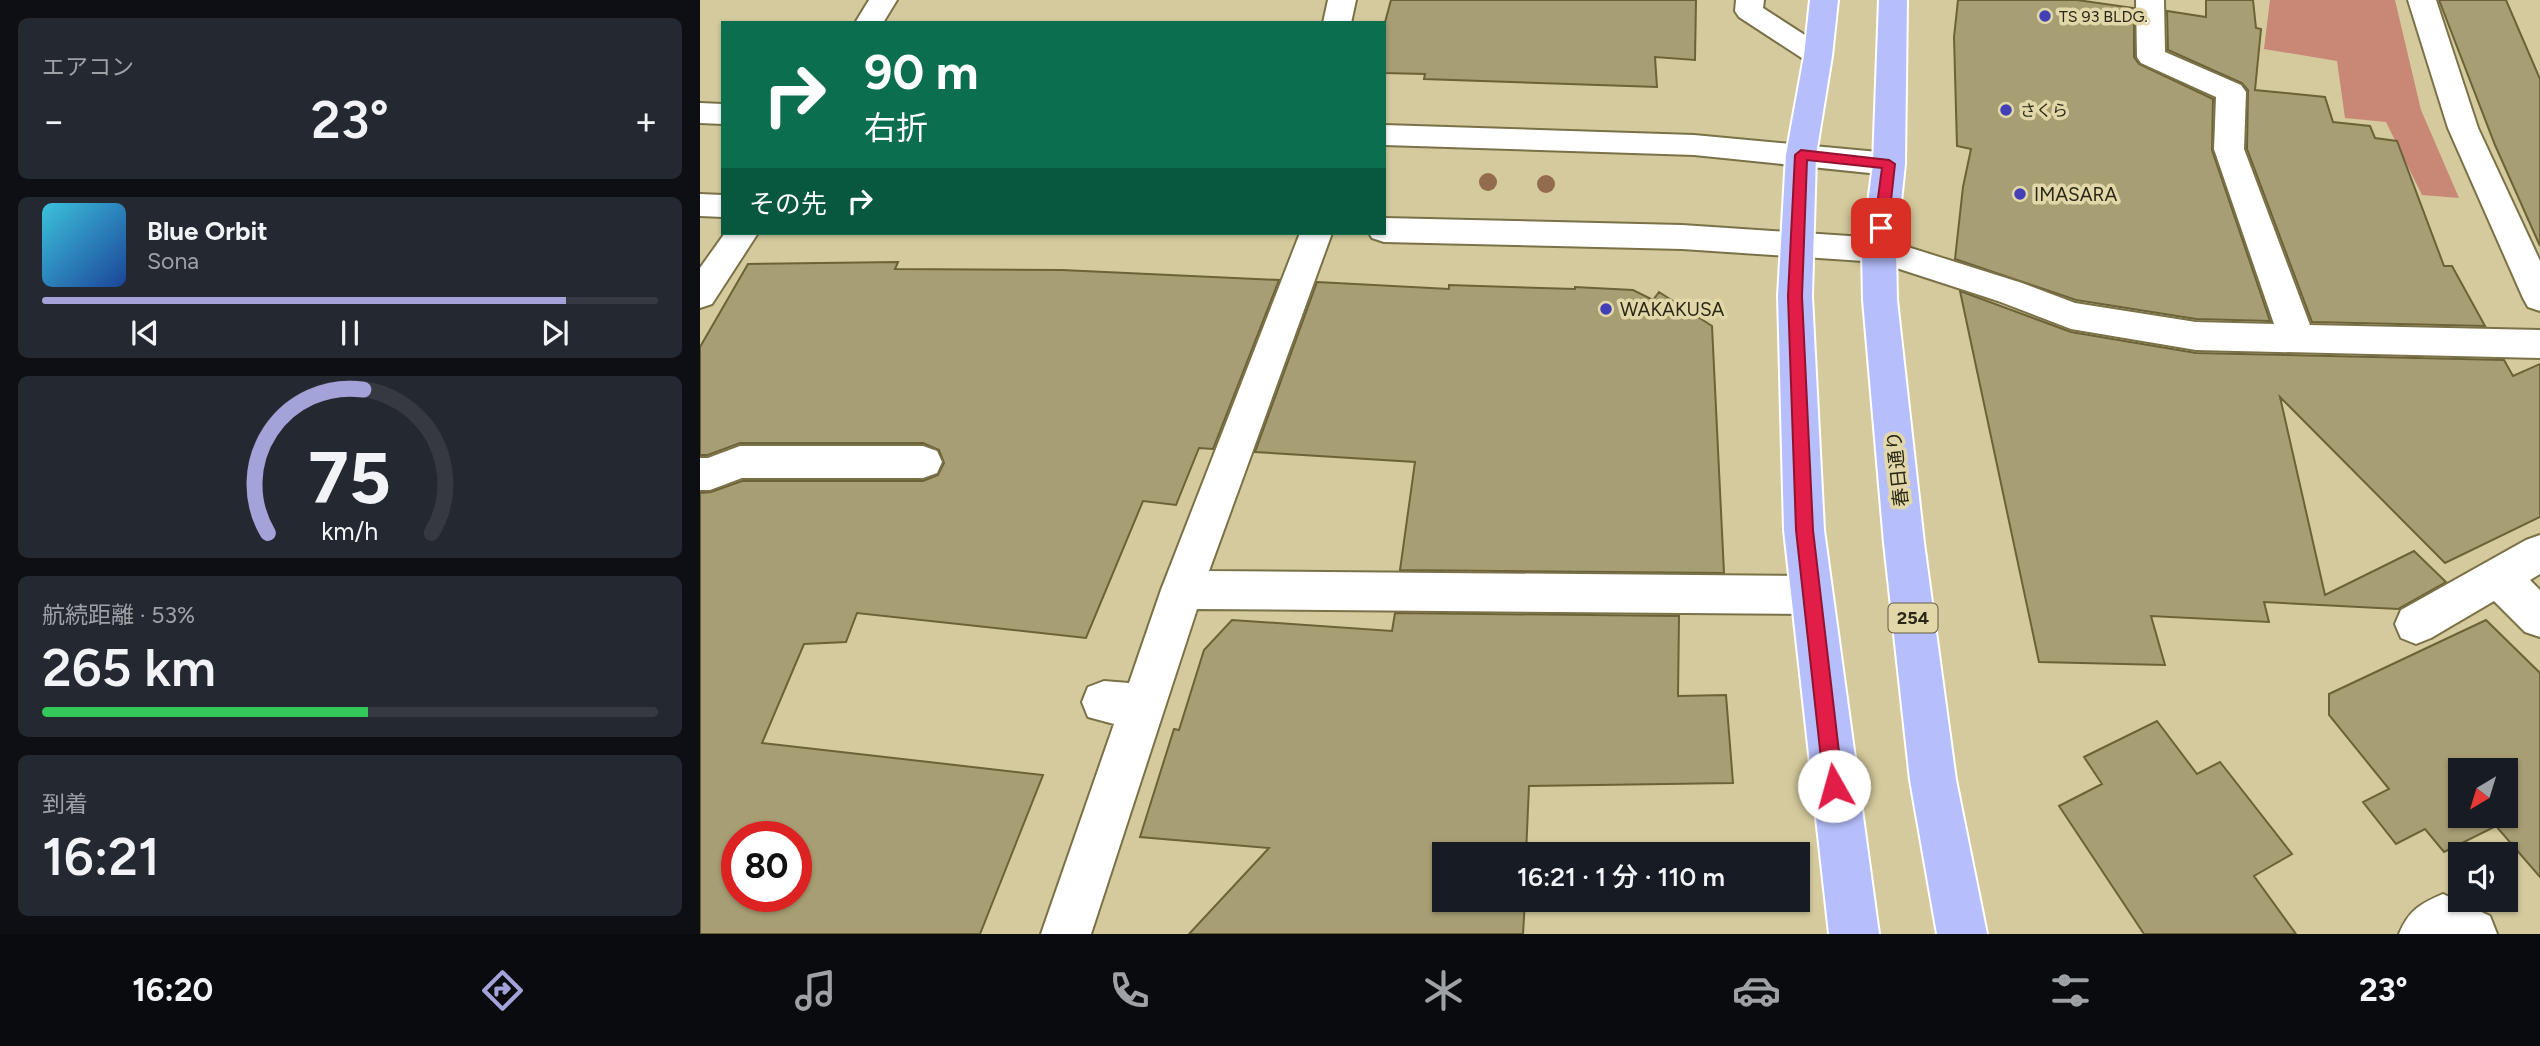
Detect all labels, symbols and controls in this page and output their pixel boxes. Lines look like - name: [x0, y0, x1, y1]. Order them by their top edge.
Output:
- place label: TS 93 BLDG.: [2059, 7, 2148, 26]
- marker: TS 93 BLDG.: [2037, 8, 2053, 24]
- text: 90 m: [864, 42, 979, 101]
- icon: right: [749, 49, 840, 140]
- text: エアコン: [42, 53, 134, 81]
- text: 23°: [311, 89, 389, 151]
- text: −: [42, 98, 66, 144]
- text: +: [634, 98, 658, 144]
- place label: さくら: [2020, 101, 2068, 120]
- marker: さくら: [1998, 102, 2014, 118]
- text: 右折: [864, 109, 928, 147]
- icon: right: [841, 182, 879, 220]
- place label: IMASARA: [2034, 183, 2118, 206]
- marker: IMASARA: [2012, 186, 2028, 202]
- text: その先: [749, 188, 827, 220]
- pin: [1851, 198, 1911, 258]
- icon: arrive: [1862, 209, 1900, 247]
- text: Blue Orbit: [147, 215, 268, 247]
- text: Sona: [147, 247, 199, 275]
- place label: WAKAKUSA: [1620, 298, 1725, 321]
- marker: WAKAKUSA: [1598, 301, 1614, 317]
- icon: previous: [126, 314, 164, 352]
- icon: pause: [331, 314, 369, 352]
- icon: next: [536, 314, 574, 352]
- street label: 春日通り: [1882, 430, 1913, 508]
- text: 75: [309, 434, 391, 521]
- text: km/h: [321, 516, 379, 546]
- text: 航続距離 · 53%: [42, 601, 195, 629]
- road number: 254: [1888, 604, 1938, 632]
- text: 265 km: [42, 637, 216, 699]
- position arrow: [1797, 749, 1871, 823]
- north arrow: [2448, 758, 2518, 828]
- map controls: [2448, 758, 2518, 912]
- text: 到着: [42, 790, 88, 818]
- speed limit sign: 80: [721, 821, 812, 912]
- text: 16:21: [42, 826, 160, 888]
- button: sound: [2448, 842, 2518, 912]
- text: 16:21 · 1 分 · 110 m: [1517, 861, 1725, 893]
- icon: directions: [478, 966, 527, 1015]
- icon: music: [791, 966, 840, 1015]
- icon: phone: [1105, 966, 1154, 1015]
- icon: climate: [1419, 966, 1468, 1015]
- icon: car: [1732, 966, 1781, 1015]
- icon: filters: [2046, 966, 2095, 1015]
- text: 16:20: [132, 971, 213, 1009]
- text: 23°: [2359, 971, 2408, 1009]

